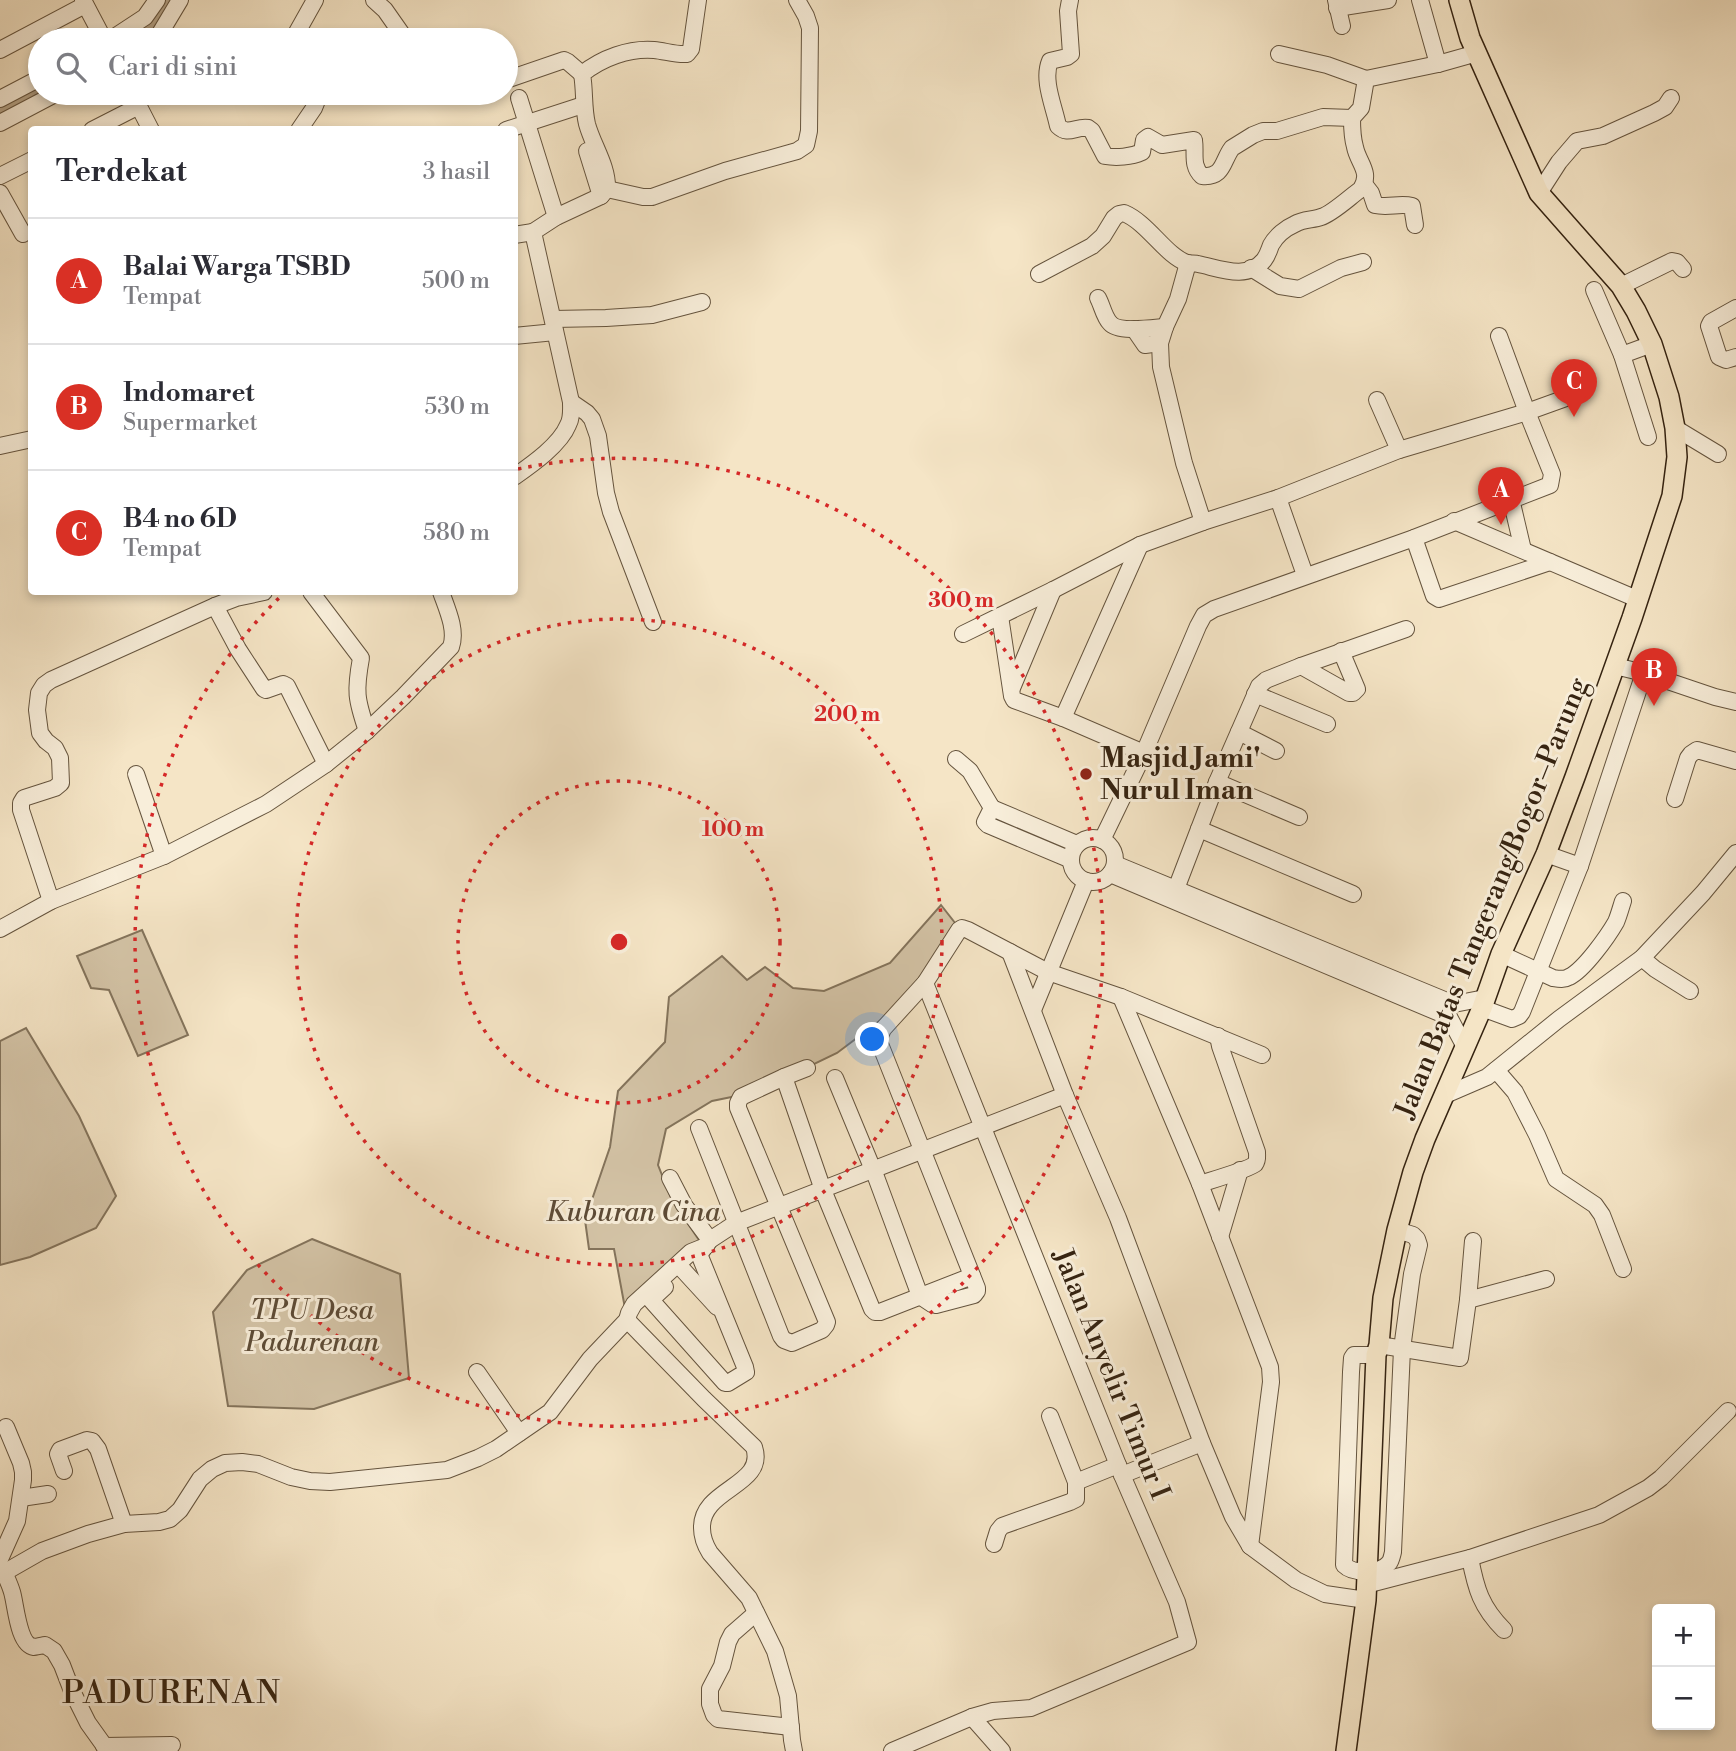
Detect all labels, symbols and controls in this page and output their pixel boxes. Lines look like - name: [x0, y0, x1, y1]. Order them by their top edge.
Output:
- search box: [28, 28, 518, 105]
- icon: search: [52, 48, 90, 86]
- text: Cari di sini: [108, 51, 237, 83]
- text: Terdekat: [56, 153, 187, 191]
- text: 3 hasil: [423, 158, 490, 186]
- text: Balai Warga TSBD: [123, 251, 351, 283]
- text: A: [71, 267, 87, 295]
- text: 500 m: [422, 267, 490, 295]
- text: Tempat: [123, 283, 202, 311]
- pin: C: [1551, 359, 1597, 417]
- text: Indomaret: [123, 377, 255, 409]
- text: B: [70, 393, 88, 421]
- text: 530 m: [424, 393, 490, 421]
- text: Supermarket: [123, 409, 258, 437]
- pin: A: [1478, 467, 1524, 525]
- text: B4 no 6D: [123, 503, 237, 535]
- text: C: [71, 519, 87, 547]
- text: 580 m: [423, 519, 490, 547]
- text: Tempat: [123, 535, 202, 563]
- text: 300 m: [928, 588, 994, 614]
- pin: B: [1631, 648, 1677, 706]
- street label: Jalan Batas Tangerang/Bogor–Parung: [1387, 672, 1597, 1124]
- text: 200 m: [814, 702, 880, 728]
- place label: Masjid Jami' Nurul Iman: [1100, 741, 1260, 808]
- marker: Masjid Jami' Nurul Iman: [1078, 766, 1094, 782]
- text: 100 m: [702, 817, 764, 843]
- centre of rings: [607, 930, 631, 954]
- your location: [855, 1022, 889, 1056]
- park label: Kuburan Cina: [546, 1195, 721, 1230]
- street label: Jalan Anyelir Timur I: [1044, 1243, 1177, 1505]
- park label: TPU Desa Padurenan: [244, 1293, 379, 1360]
- map controls: [1652, 1604, 1715, 1730]
- button: +: [1652, 1604, 1715, 1667]
- button: −: [1652, 1667, 1715, 1730]
- district label: PADURENAN: [62, 1673, 282, 1713]

